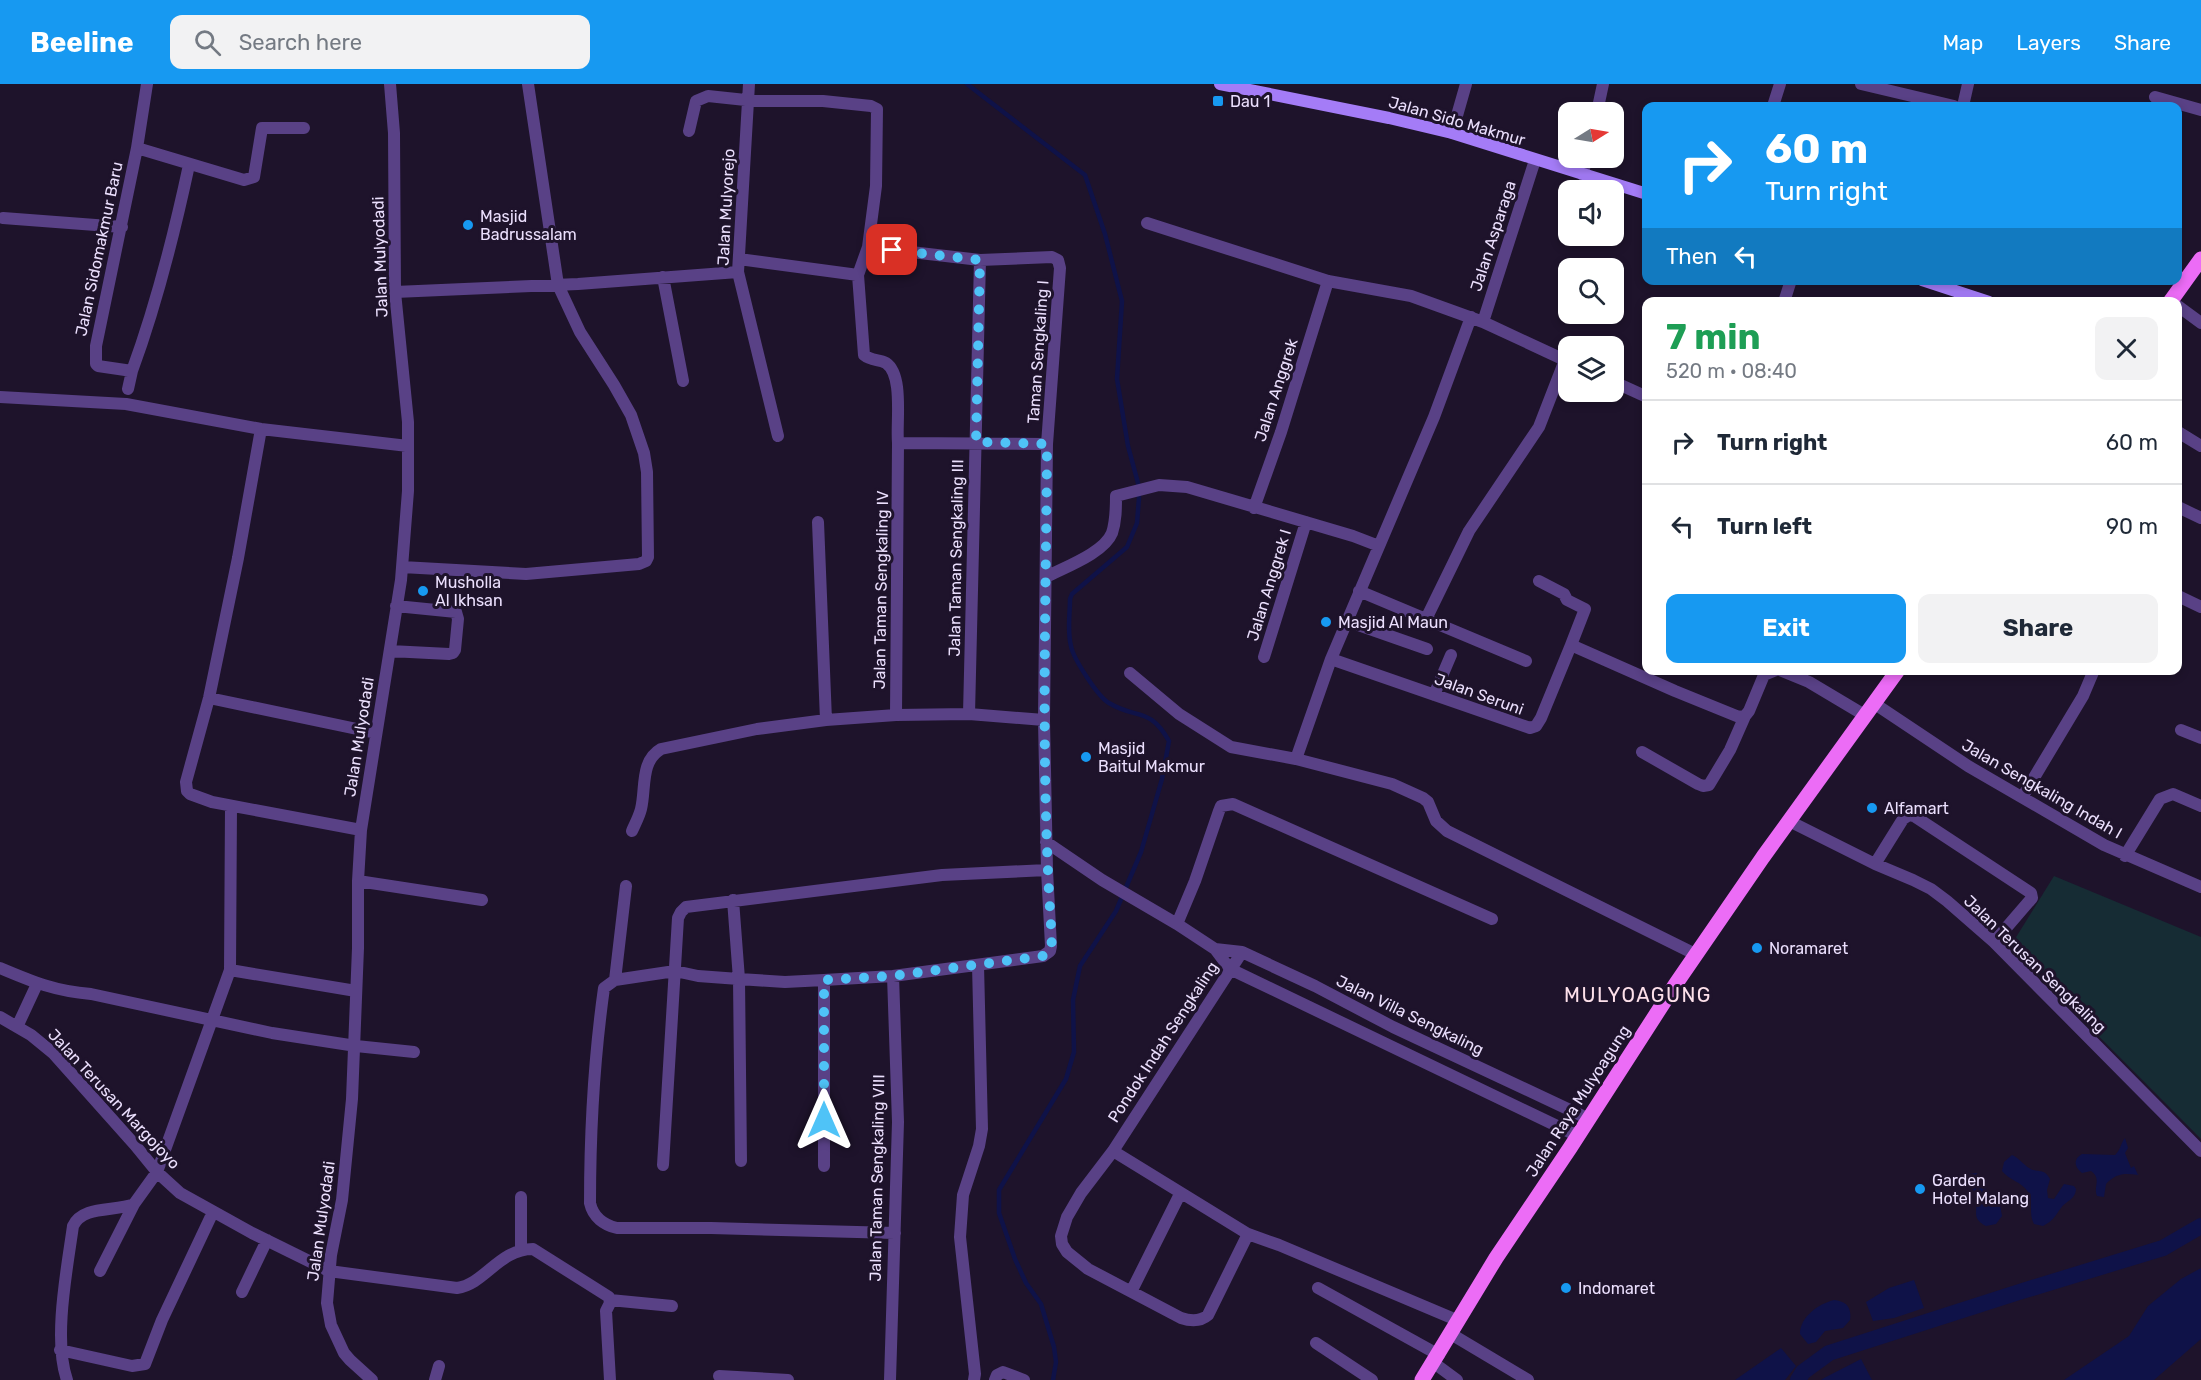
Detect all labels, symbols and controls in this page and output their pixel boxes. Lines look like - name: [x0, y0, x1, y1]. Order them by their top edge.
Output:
- search box: [170, 15, 590, 69]
- text: Beeline: [30, 26, 134, 59]
- icon: search: [191, 26, 224, 59]
- text: Search here: [239, 29, 362, 56]
- text: Map: [1942, 30, 1983, 55]
- text: Layers: [2016, 30, 2081, 55]
- text: Share: [2114, 30, 2171, 55]
- place label: Dau 1: [1230, 92, 1270, 111]
- street label: Jalan Sido Makmur: [1386, 92, 1528, 150]
- marker: Dau 1: [1211, 94, 1225, 108]
- north arrow: [1558, 102, 1624, 168]
- map controls: [1558, 102, 1624, 402]
- text: 60 m: [1765, 124, 1868, 174]
- icon: right: [1666, 126, 1744, 204]
- street label: Jalan Mulyorejo: [713, 148, 739, 266]
- street label: Jalan Sidomakmur Baru: [71, 160, 127, 338]
- text: Turn right: [1765, 175, 1888, 207]
- street label: Jalan Asparaga: [1466, 178, 1520, 294]
- button: sound: [1558, 180, 1624, 246]
- street label: Jalan Mulyodadi: [368, 196, 392, 318]
- place label: Masjid Badrussalam: [480, 207, 577, 244]
- marker: Masjid Badrussalam: [461, 218, 475, 232]
- pin: [866, 224, 917, 275]
- icon: arrive: [875, 233, 908, 266]
- icon: left: [1729, 240, 1762, 273]
- text: Then: [1666, 243, 1717, 270]
- button: search: [1558, 258, 1624, 324]
- street label: Taman Sengkaling I: [1024, 280, 1052, 424]
- text: 7 min: [1666, 315, 1761, 358]
- button: close: [2095, 317, 2158, 380]
- street label: Jalan Anggrek: [1250, 335, 1302, 444]
- button: layers: [1558, 336, 1624, 402]
- text: 520 m · 08:40: [1666, 359, 1797, 383]
- icon: right: [1666, 426, 1699, 459]
- text: Turn right: [1717, 429, 1827, 456]
- text: 60 m: [2106, 429, 2158, 456]
- street label: Jalan Taman Sengkaling III: [945, 459, 967, 657]
- street label: Jalan Taman Sengkaling IV: [870, 490, 892, 690]
- icon: left: [1666, 510, 1699, 543]
- text: Turn left: [1717, 513, 1812, 540]
- text: 90 m: [2106, 513, 2158, 540]
- street label: Jalan Anggrek I: [1243, 527, 1295, 643]
- place label: Musholla Al Ikhsan: [435, 573, 503, 610]
- marker: Musholla Al Ikhsan: [416, 584, 430, 598]
- button: Exit: [1666, 594, 1906, 663]
- button: Share: [1918, 594, 2158, 663]
- place label: Masjid Al Maun: [1338, 613, 1448, 632]
- marker: Masjid Al Maun: [1319, 615, 1333, 629]
- street label: Jalan Seruni: [1432, 669, 1526, 719]
- street label: Jalan Mulyodadi: [340, 676, 378, 798]
- street label: Jalan Sengkaling Indah I: [1959, 735, 2125, 843]
- place label: Masjid Baitul Makmur: [1098, 739, 1205, 776]
- marker: Masjid Baitul Makmur: [1079, 750, 1093, 764]
- place label: Alfamart: [1884, 799, 1949, 818]
- marker: Alfamart: [1865, 801, 1879, 815]
- street label: Jalan Terusan Sengkaling: [1960, 891, 2110, 1037]
- place label: Noramaret: [1769, 939, 1848, 958]
- marker: Noramaret: [1750, 941, 1764, 955]
- street label: Pondok Indah Sengkaling: [1104, 958, 1222, 1126]
- street label: Jalan Villa Sengkaling: [1333, 971, 1487, 1059]
- district label: MULYOAGUNG: [1564, 983, 1712, 1007]
- street label: Jalan Raya Mulyoagung: [1522, 1022, 1634, 1180]
- street label: Jalan Terusan Margojoyo: [44, 1025, 184, 1173]
- street label: Jalan Taman Sengkaling VIII: [866, 1074, 888, 1282]
- position arrow: [792, 1088, 856, 1152]
- street label: Jalan Mulyodadi: [303, 1160, 339, 1282]
- place label: Garden Hotel Malang: [1932, 1171, 2029, 1208]
- marker: Garden Hotel Malang: [1913, 1182, 1927, 1196]
- place label: Indomaret: [1578, 1279, 1655, 1298]
- marker: Indomaret: [1559, 1281, 1573, 1295]

